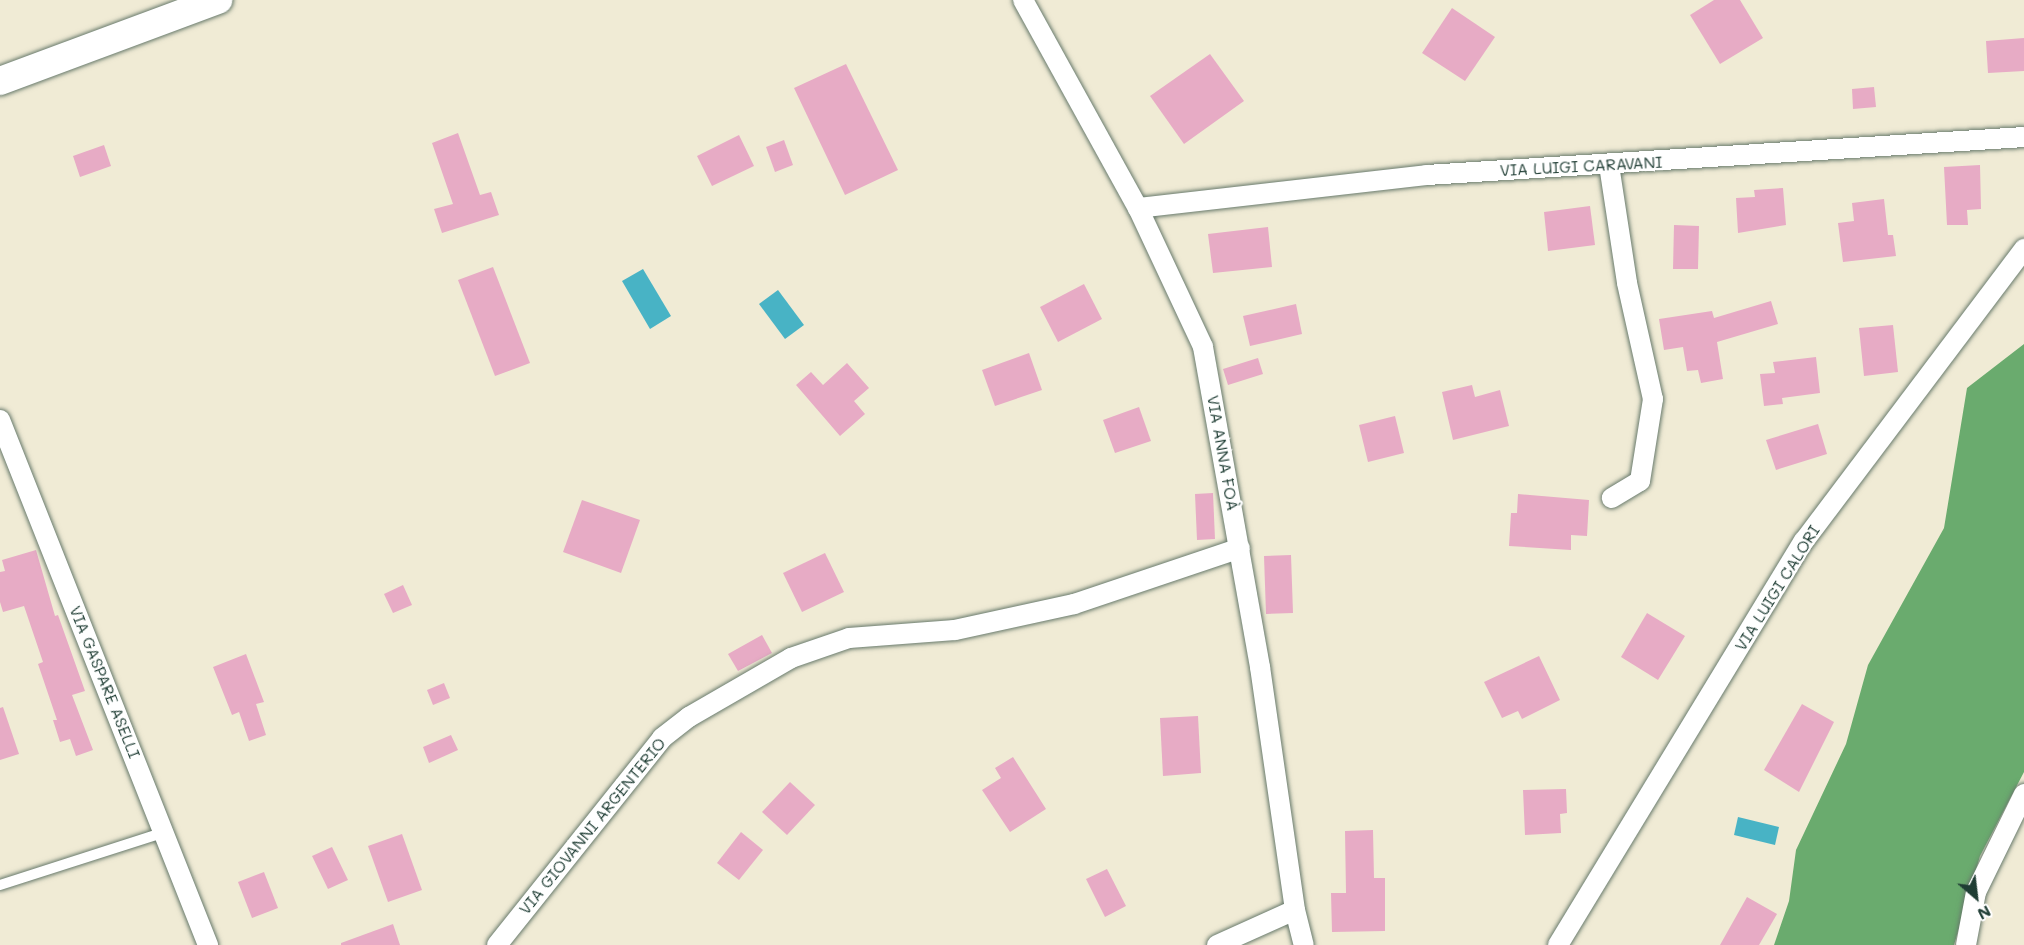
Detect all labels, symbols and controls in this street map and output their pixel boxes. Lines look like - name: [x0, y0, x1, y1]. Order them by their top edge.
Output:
- street label: VIA LUIGI CARAVANI: [1499, 152, 1663, 180]
- street label: VIA ANNA FOÀ: [1203, 394, 1243, 512]
- street label: VIA LUIGI CALORI: [1731, 522, 1823, 654]
- street label: VIA GASPARE ASELLI: [66, 603, 144, 761]
- street label: VIA GIOVANNI ARGENTERIO: [515, 734, 669, 918]
- north arrow: [1946, 867, 2006, 927]
- text: N: [1974, 901, 1995, 925]

